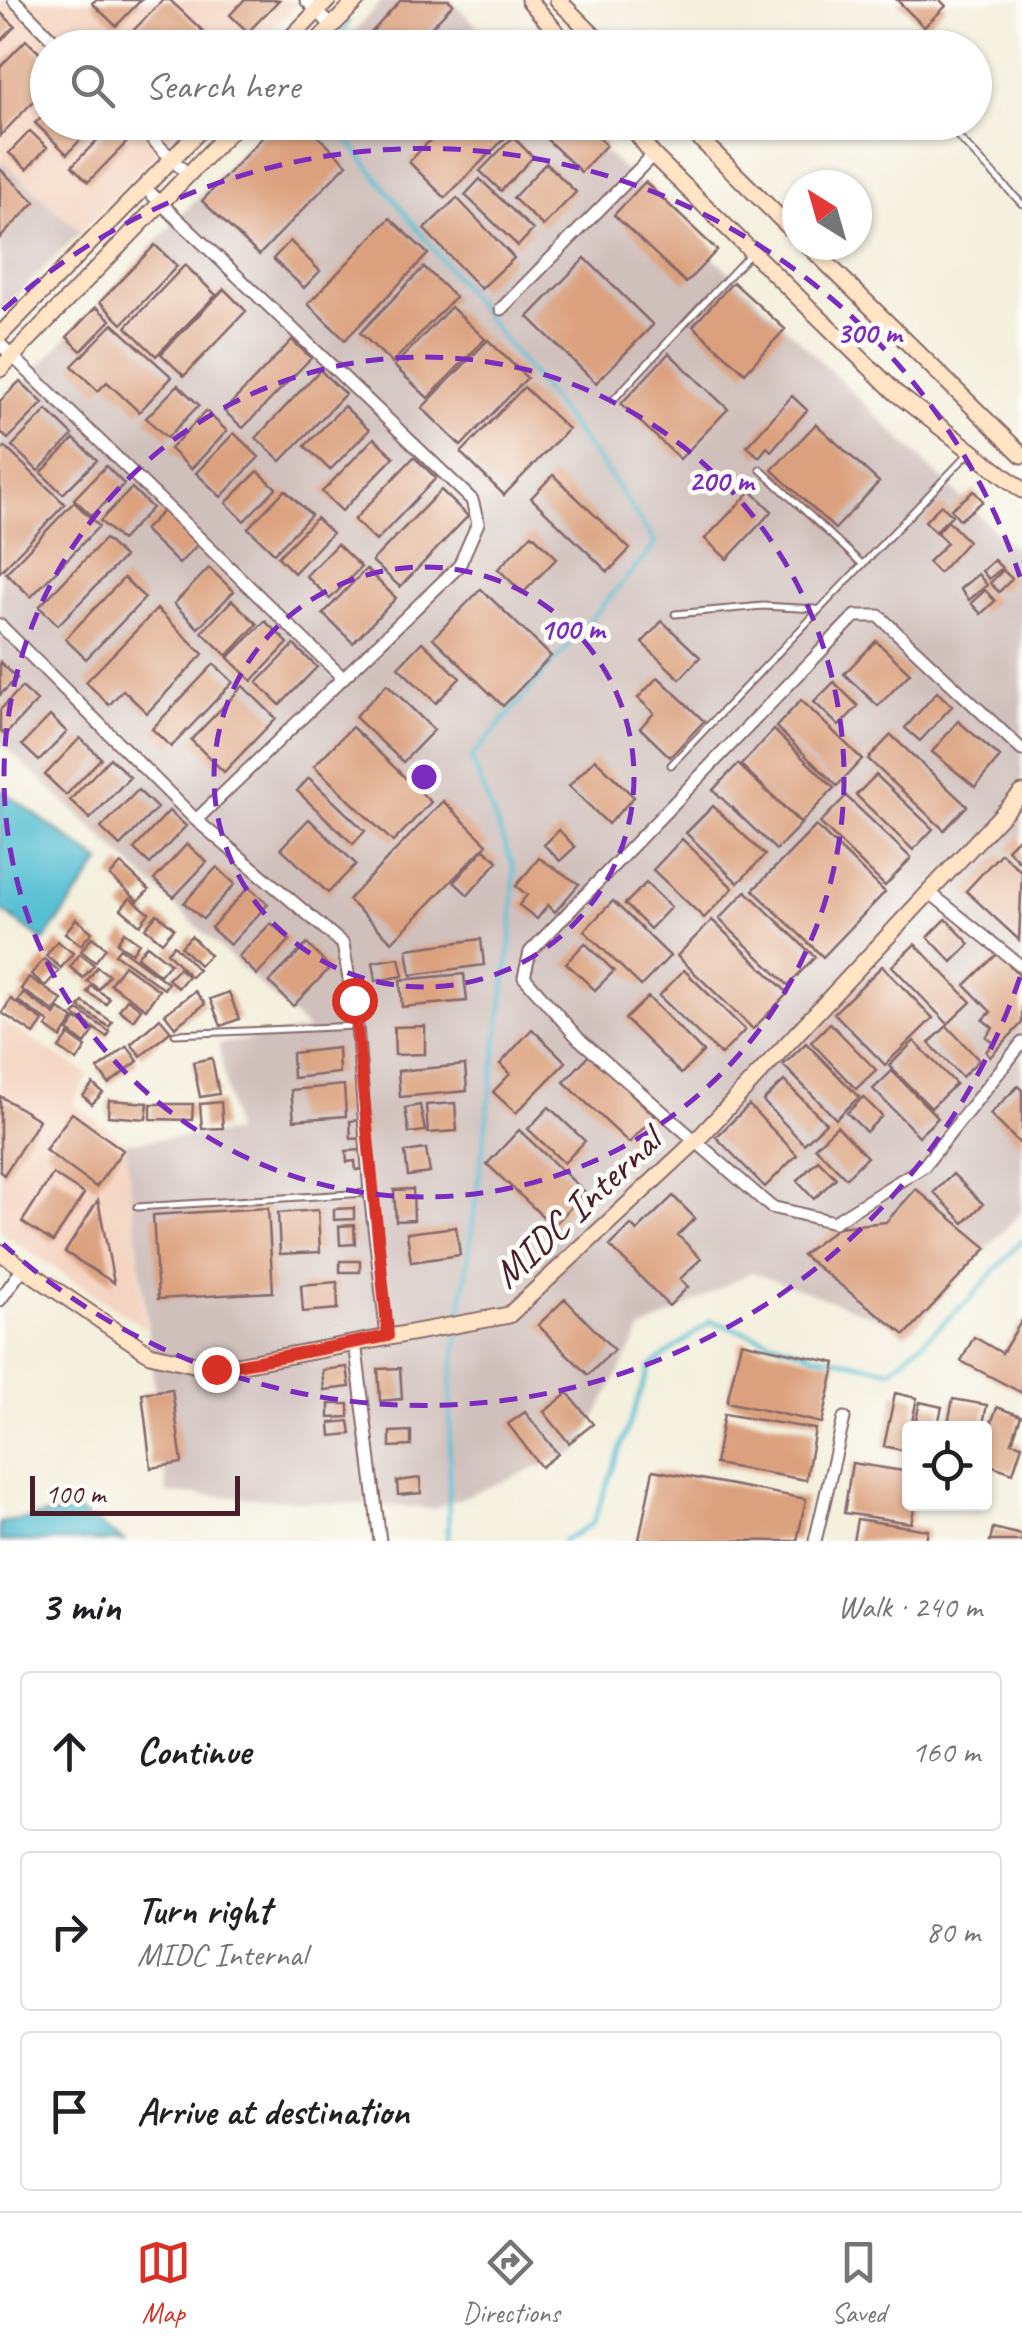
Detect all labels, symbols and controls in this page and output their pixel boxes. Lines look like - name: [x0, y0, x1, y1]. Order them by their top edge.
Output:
- search box: [30, 30, 992, 140]
- icon: search: [65, 58, 120, 113]
- text: Search here: [145, 62, 300, 109]
- north arrow: [782, 170, 872, 260]
- text: 300 m: [837, 314, 904, 352]
- text: 200 m: [689, 462, 756, 500]
- text: 100 m: [540, 610, 607, 648]
- centre of rings: [406, 759, 442, 795]
- route start: [332, 978, 378, 1024]
- street label: MIDC Internal: [482, 1113, 676, 1298]
- route end: [194, 1347, 240, 1393]
- map controls: [902, 1421, 992, 1511]
- button: locate: [902, 1421, 992, 1511]
- scale bar: [30, 1471, 240, 1516]
- text: 100 m: [45, 1476, 105, 1511]
- text: 3 min: [40, 1580, 120, 1633]
- text: Walk · 240 m: [838, 1586, 982, 1627]
- icon: ahead: [42, 1724, 97, 1779]
- text: Continue: [137, 1728, 251, 1775]
- text: 160 m: [911, 1731, 980, 1772]
- text: Turn right: [137, 1887, 271, 1934]
- icon: right: [42, 1904, 97, 1959]
- text: 80 m: [926, 1911, 980, 1952]
- text: MIDC Internal: [137, 1934, 307, 1975]
- icon: arrive: [42, 2084, 97, 2139]
- text: Arrive at destination: [137, 2088, 409, 2135]
- tab: Map: [136, 2235, 191, 2330]
- tab: Directions: [462, 2235, 560, 2330]
- tab: Saved: [831, 2235, 886, 2330]

